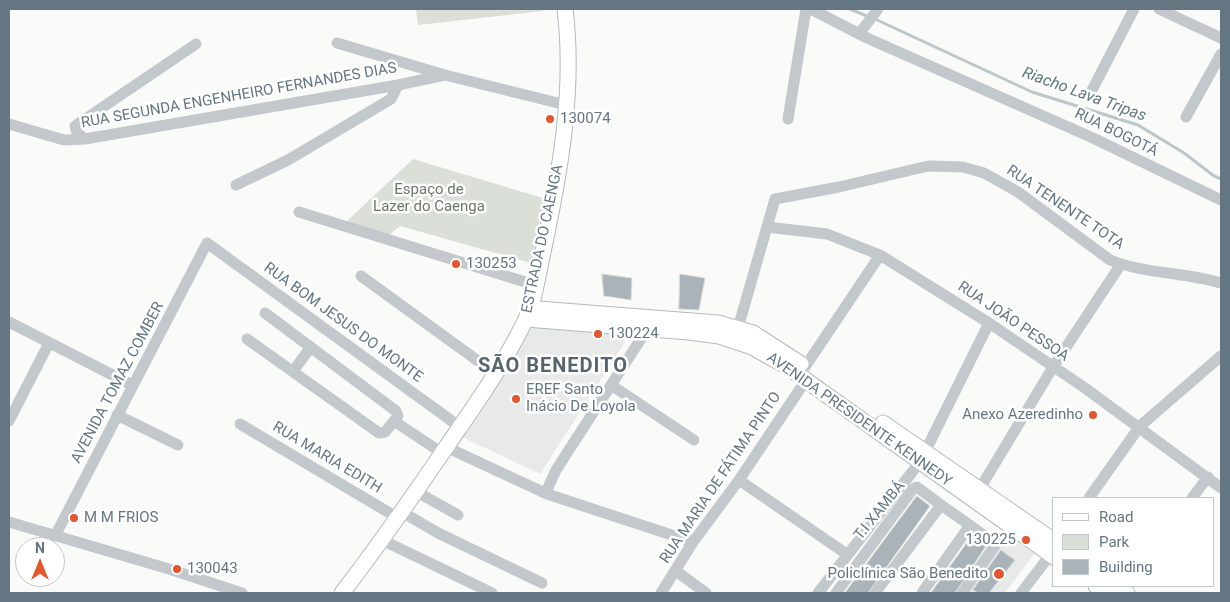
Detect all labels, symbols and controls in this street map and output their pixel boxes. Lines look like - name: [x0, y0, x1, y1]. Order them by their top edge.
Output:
- street label: RUA SEGUNDA ENGENHEIRO FERNANDES DIAS: [80, 59, 398, 133]
- water label: Riacho Lava Tripas: [1019, 64, 1149, 126]
- street label: RUA BOGOTÁ: [1071, 105, 1161, 161]
- place label: 130074: [560, 110, 611, 128]
- marker: 130074: [544, 113, 556, 125]
- street label: RUA TENENTE TOTA: [1003, 162, 1127, 254]
- street label: ESTRADA DO CAENGA: [518, 163, 568, 315]
- park label: Espaço de Lazer do Caenga: [373, 181, 485, 216]
- place label: 130253: [466, 255, 517, 273]
- marker: 130253: [450, 258, 462, 270]
- street label: RUA BOM JESUS DO MONTE: [260, 259, 426, 387]
- street label: RUA JOÃO PESSOA: [954, 278, 1072, 366]
- street label: AVENIDA TOMAZ COMBER: [68, 299, 168, 467]
- place label: 130224: [608, 325, 659, 343]
- marker: 130224: [592, 328, 604, 340]
- street label: AVENIDA PRESIDENTE KENNEDY: [763, 349, 955, 491]
- district label: SÃO BENEDITO: [476, 355, 630, 379]
- place label: EREF Santo Inácio De Loyola: [526, 381, 636, 416]
- street label: RUA MARIA DE FÁTIMA PINTO: [657, 389, 785, 567]
- marker: EREF Santo Inácio De Loyola: [510, 393, 522, 405]
- place label: Anexo Azeredinho: [962, 406, 1083, 424]
- marker: Anexo Azeredinho: [1087, 409, 1099, 421]
- street label: RUA MARIA EDITH: [269, 418, 385, 498]
- street label: T.I XAMBÁ: [851, 478, 909, 544]
- legend: [1052, 497, 1215, 587]
- text: Road: [1099, 508, 1133, 526]
- place label: M M FRIOS: [84, 509, 158, 527]
- marker: M M FRIOS: [68, 512, 80, 524]
- place label: 130225: [965, 531, 1016, 549]
- text: Park: [1099, 533, 1129, 551]
- marker: 130225: [1020, 534, 1032, 546]
- north arrow: [15, 537, 65, 587]
- text: N: [35, 540, 45, 556]
- text: Building: [1099, 558, 1153, 576]
- place label: 130043: [187, 560, 238, 578]
- marker: 130043: [171, 563, 183, 575]
- place label: Policlínica São Benedito: [828, 565, 988, 583]
- marker: Policlínica São Benedito: [992, 567, 1006, 581]

